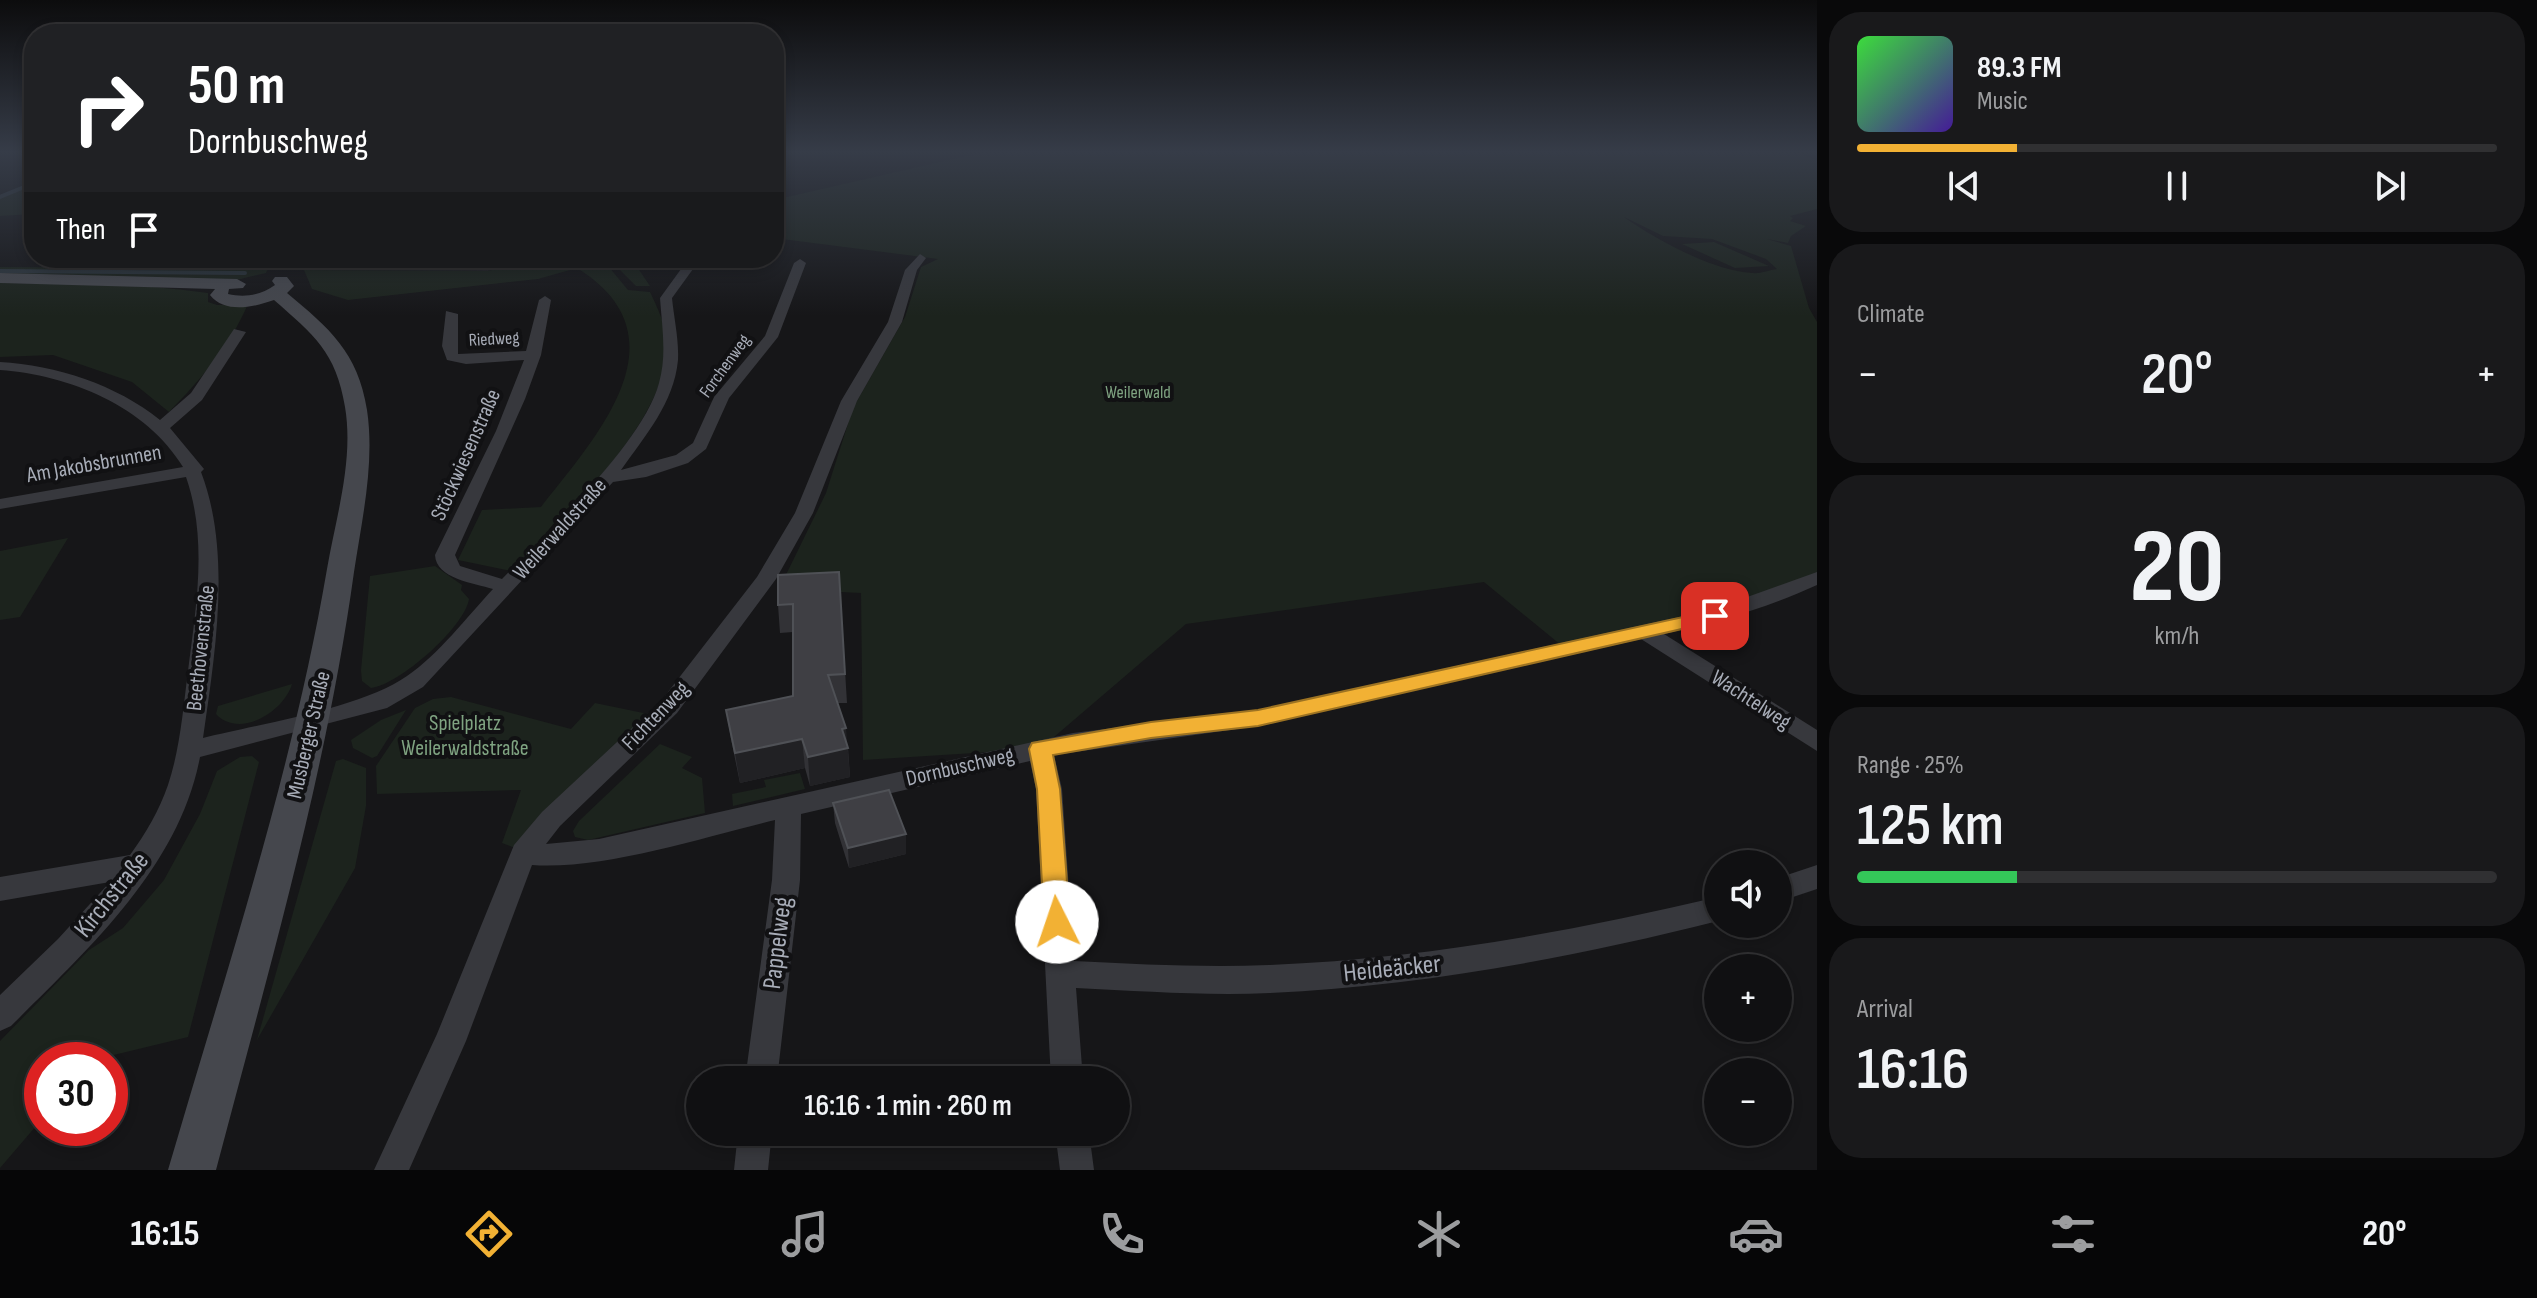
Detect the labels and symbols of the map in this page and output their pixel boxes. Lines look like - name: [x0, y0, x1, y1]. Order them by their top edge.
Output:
- street label: Riedweg: [468, 327, 520, 351]
- street label: Forchenweg: [695, 330, 755, 402]
- park label: Weilerwald: [1105, 382, 1171, 403]
- street label: Stöckwiesenstraße: [425, 385, 507, 525]
- street label: Am Jakobsbrunnen: [24, 439, 164, 489]
- street label: Weilerwaldstraße: [507, 473, 613, 585]
- pin: [1681, 582, 1749, 650]
- street label: Beethovenstraße: [181, 584, 221, 712]
- street label: Wachtelweg: [1706, 664, 1796, 736]
- street label: Musberger Straße: [281, 669, 337, 801]
- street label: Fichtenweg: [616, 676, 696, 756]
- park label: Spielplatz Weilerwaldstraße: [401, 710, 529, 762]
- street label: Dornbuschweg: [903, 741, 1017, 793]
- street label: Kirchstraße: [68, 846, 156, 944]
- position arrow: [1015, 880, 1099, 964]
- street label: Pappelweg: [757, 895, 799, 991]
- street label: Heideäcker: [1342, 948, 1443, 990]
- speed limit sign: 30: [24, 1042, 128, 1146]

